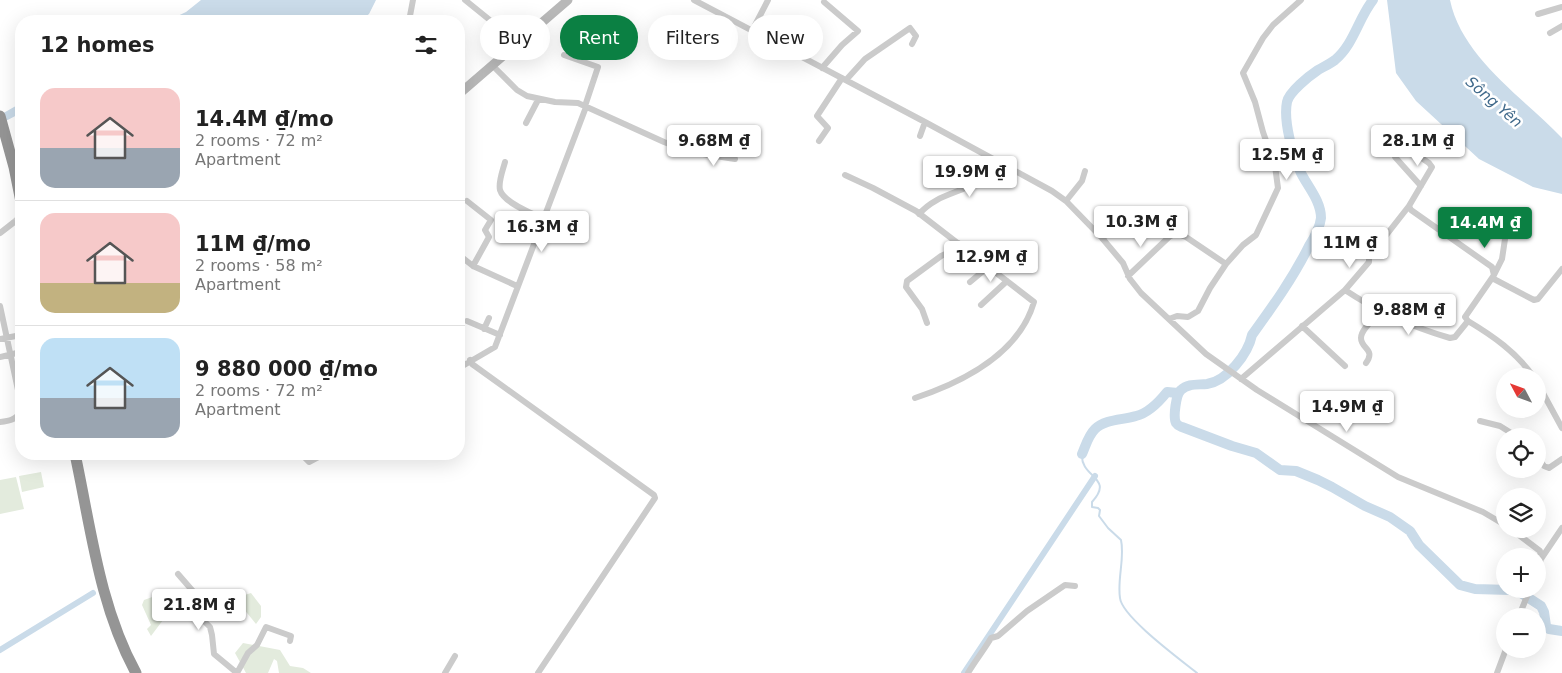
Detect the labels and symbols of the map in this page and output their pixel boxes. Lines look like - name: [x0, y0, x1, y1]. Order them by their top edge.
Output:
- water label: Sông Yên: [1462, 73, 1526, 131]
- pin: 9.68M ₫: [668, 124, 760, 167]
- pin: 28.1M ₫: [1372, 124, 1464, 167]
- pin: 12.5M ₫: [1241, 138, 1333, 181]
- pin: 19.9M ₫: [924, 156, 1016, 198]
- pin: 10.3M ₫: [1095, 206, 1187, 248]
- pin: 14.4M ₫: [1439, 206, 1531, 249]
- pin: 16.3M ₫: [496, 210, 588, 253]
- pin: 11M ₫: [1315, 226, 1385, 269]
- pin: 12.9M ₫: [945, 240, 1037, 283]
- pin: 9.88M ₫: [1363, 294, 1455, 336]
- north arrow: [1496, 368, 1546, 418]
- pin: 14.9M ₫: [1301, 390, 1393, 433]
- pin: 21.8M ₫: [153, 588, 245, 631]

